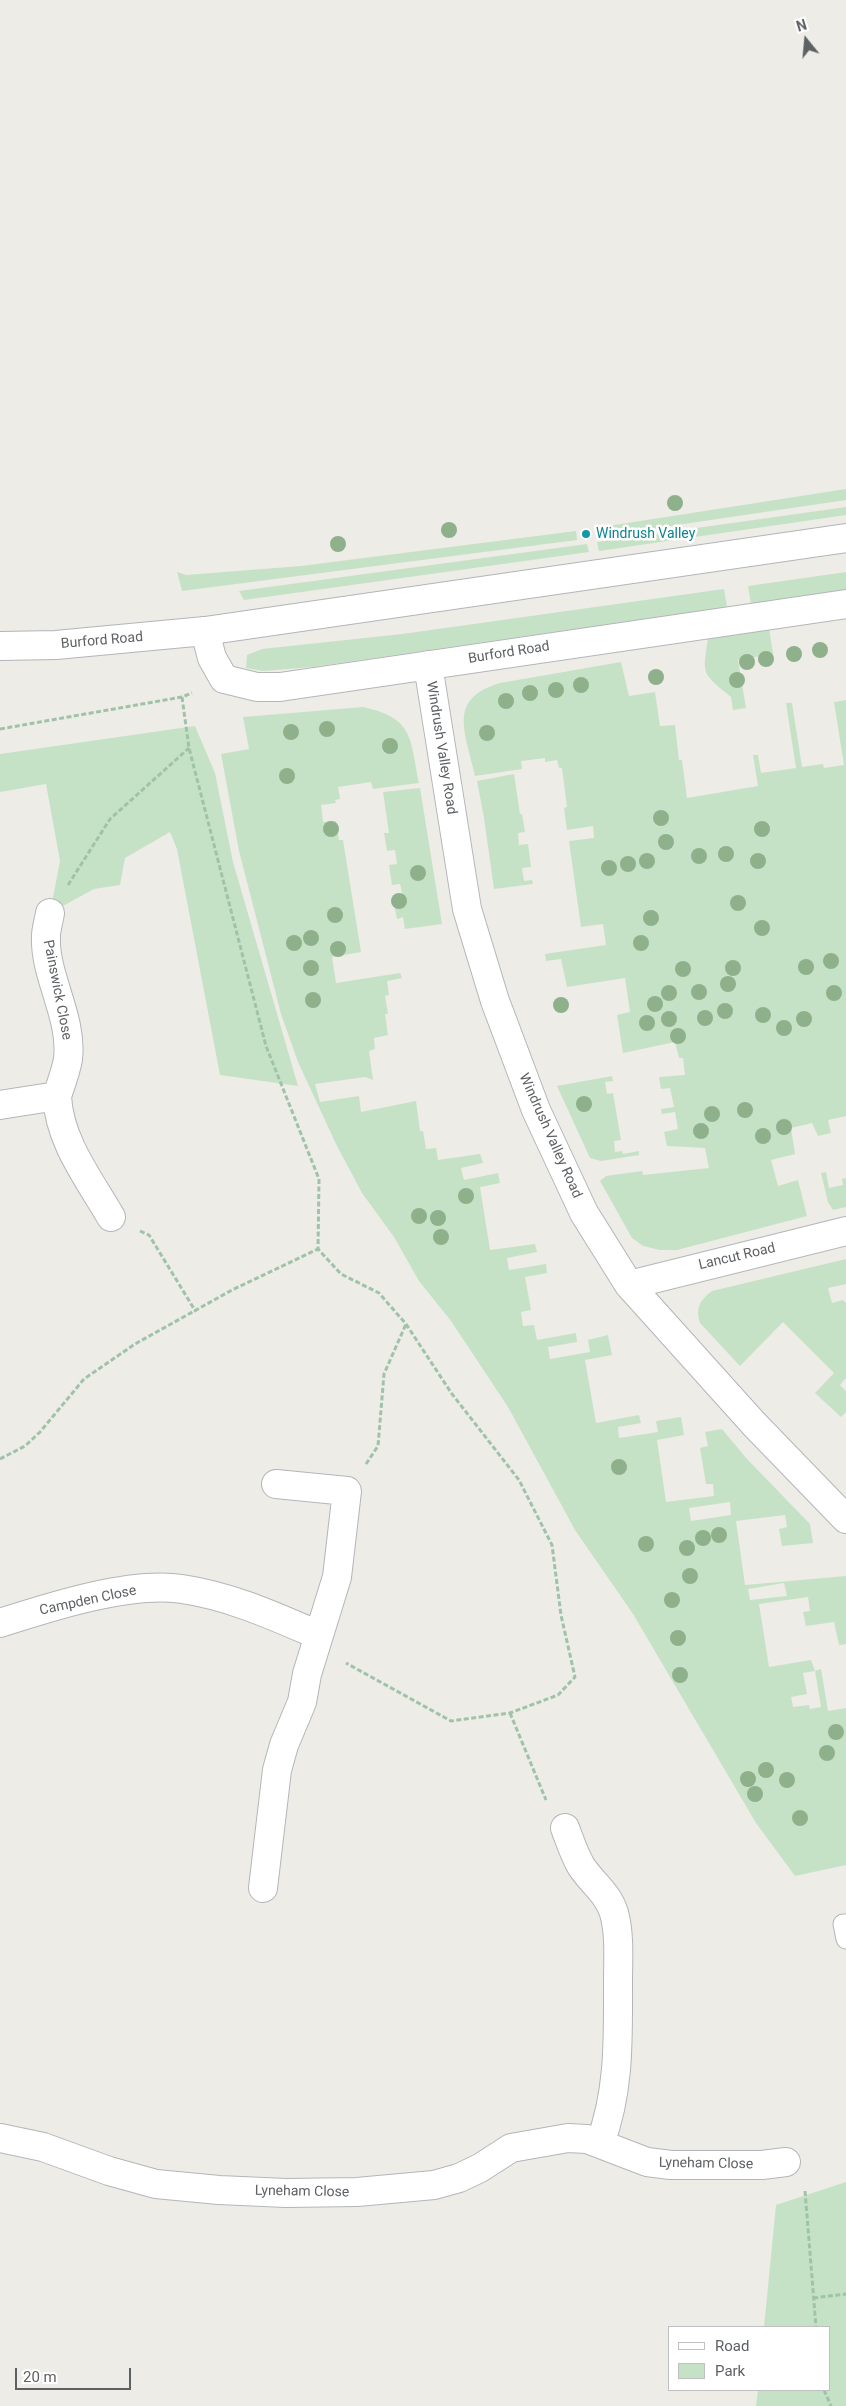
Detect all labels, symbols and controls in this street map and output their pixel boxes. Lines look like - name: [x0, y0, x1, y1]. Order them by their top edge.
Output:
- north arrow: [781, 15, 831, 65]
- text: N: [795, 17, 809, 35]
- place label: Windrush Valley: [596, 526, 695, 542]
- marker: Windrush Valley: [580, 528, 592, 540]
- street label: Burford Road: [60, 629, 144, 653]
- street label: Burford Road: [467, 638, 551, 668]
- street label: Windrush Valley Road: [422, 680, 460, 816]
- street label: Painswick Close: [39, 938, 75, 1042]
- street label: Windrush Valley Road: [515, 1071, 585, 1201]
- street label: Lancut Road: [697, 1240, 777, 1274]
- street label: Campden Close: [38, 1583, 138, 1619]
- street label: Lyneham Close: [659, 2155, 753, 2173]
- street label: Lyneham Close: [255, 2183, 349, 2201]
- legend: [668, 2326, 831, 2391]
- text: Road: [715, 2337, 749, 2355]
- scale bar: [18, 2358, 134, 2390]
- text: Park: [715, 2362, 745, 2380]
- text: 20 m: [23, 2368, 57, 2386]

